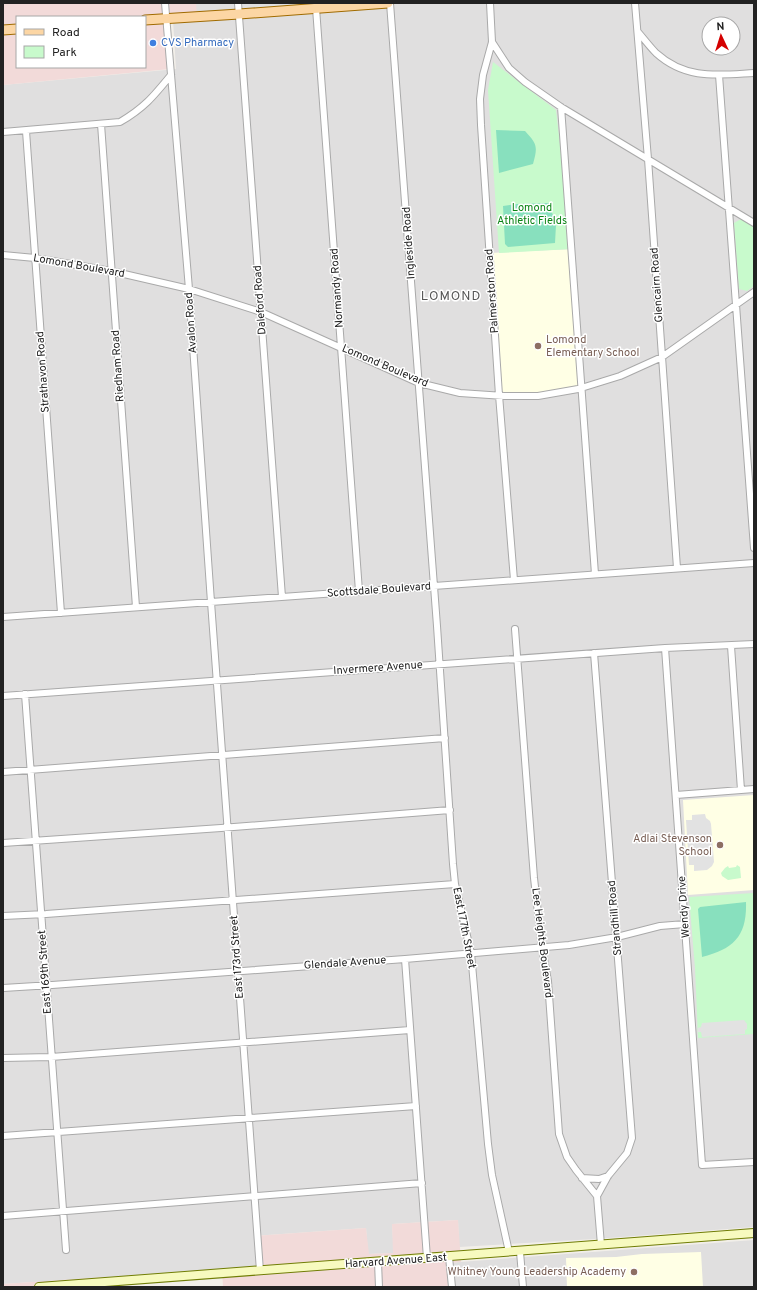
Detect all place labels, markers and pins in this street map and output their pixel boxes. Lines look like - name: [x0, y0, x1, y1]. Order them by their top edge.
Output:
- place label: CVS Pharmacy: [161, 36, 234, 50]
- marker: CVS Pharmacy: [148, 38, 158, 48]
- place label: Lomond Elementary School: [546, 333, 639, 360]
- marker: Lomond Elementary School: [533, 341, 543, 351]
- place label: Adlai Stevenson School: [633, 832, 712, 859]
- marker: Adlai Stevenson School: [715, 840, 725, 850]
- place label: Whitney Young Leadership Academy: [448, 1265, 626, 1279]
- marker: Whitney Young Leadership Academy: [629, 1267, 639, 1277]

